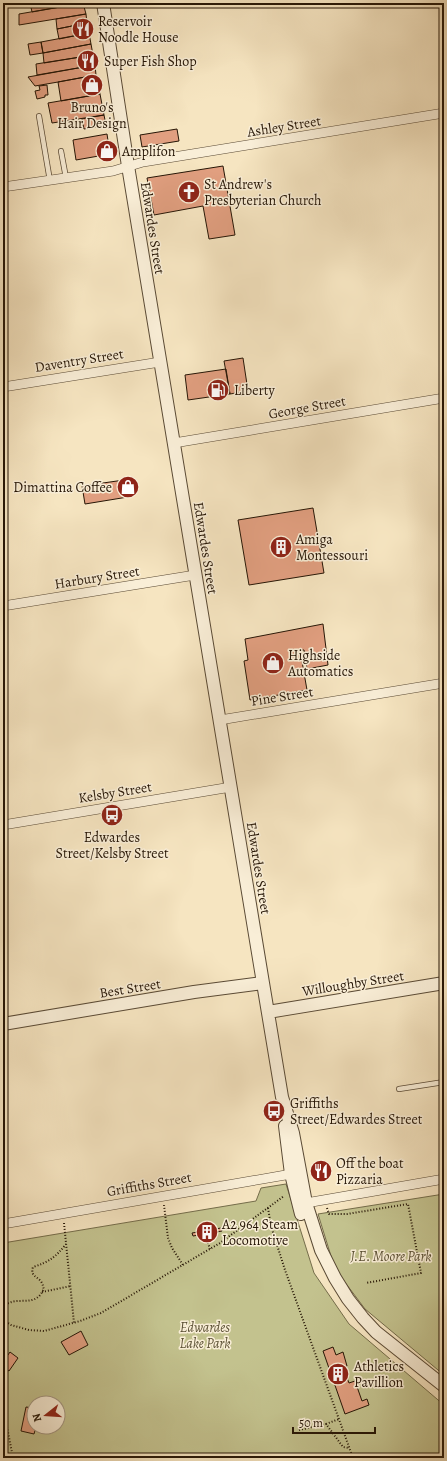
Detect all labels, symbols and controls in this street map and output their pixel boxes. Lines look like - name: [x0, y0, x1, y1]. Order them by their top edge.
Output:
- place label: Reservoir Noodle House: [98, 12, 178, 47]
- restaurant icon: Reservoir Noodle House: [70, 16, 96, 42]
- restaurant icon: Super Fish Shop: [75, 48, 101, 74]
- place label: Super Fish Shop: [104, 52, 197, 71]
- shop icon: Bruno's Hair Design: [79, 72, 105, 98]
- place label: Bruno's Hair Design: [57, 98, 127, 133]
- street label: Ashley Street: [245, 111, 323, 142]
- shop icon: Amplifon: [94, 138, 120, 164]
- place label: Amplifon: [121, 142, 176, 161]
- place label: St Andrew's Presbyterian Church: [204, 175, 322, 210]
- church icon: St Andrew's Presbyterian Church: [176, 179, 202, 205]
- street label: Edwardes Street: [136, 180, 169, 276]
- street label: Daventry Street: [33, 344, 125, 377]
- fuel station icon: Liberty: [205, 377, 231, 403]
- place label: Liberty: [234, 381, 275, 400]
- street label: George Street: [267, 391, 348, 424]
- shop icon: Dimattina Coffee: [115, 474, 141, 500]
- place label: Dimattina Coffee: [13, 478, 112, 497]
- street label: Edwardes Street: [189, 500, 222, 596]
- place label: Amiga Montessouri: [295, 530, 368, 565]
- building icon: Amiga Montessouri: [268, 534, 294, 560]
- street label: Harbury Street: [53, 561, 141, 594]
- place label: Highside Automatics: [287, 646, 353, 681]
- shop icon: Highside Automatics: [260, 650, 286, 676]
- street label: Pine Street: [250, 682, 315, 711]
- street label: Kelsby Street: [77, 777, 153, 808]
- bus stop icon: Edwardes Street/Kelsby Street: [99, 802, 125, 828]
- street label: Edwardes Street: [242, 820, 275, 916]
- place label: Edwardes Street/Kelsby Street: [55, 828, 169, 863]
- street label: Willoughby Street: [300, 966, 406, 1001]
- street label: Best Street: [98, 974, 163, 1003]
- place label: Griffiths Street/Edwardes Street: [290, 1094, 423, 1129]
- bus stop icon: Griffiths Street/Edwardes Street: [261, 1098, 287, 1124]
- place label: Off the boat Pizzaria: [336, 1154, 404, 1189]
- restaurant icon: Off the boat Pizzaria: [308, 1158, 334, 1184]
- street label: Griffiths Street: [105, 1168, 193, 1201]
- place label: A2 964 Steam Locomotive: [221, 1215, 298, 1250]
- building icon: A2 964 Steam Locomotive: [194, 1219, 220, 1245]
- park label: J.E. Moore Park: [349, 1247, 432, 1266]
- park label: Edwardes Lake Park: [180, 1318, 230, 1353]
- place label: Athletics Pavillion: [353, 1357, 404, 1392]
- building icon: Athletics Pavillion: [325, 1361, 351, 1387]
- north arrow: [26, 1395, 66, 1435]
- scale bar: [293, 1409, 375, 1435]
- text: N: [29, 1412, 45, 1424]
- text: 50 m: [299, 1415, 323, 1431]

